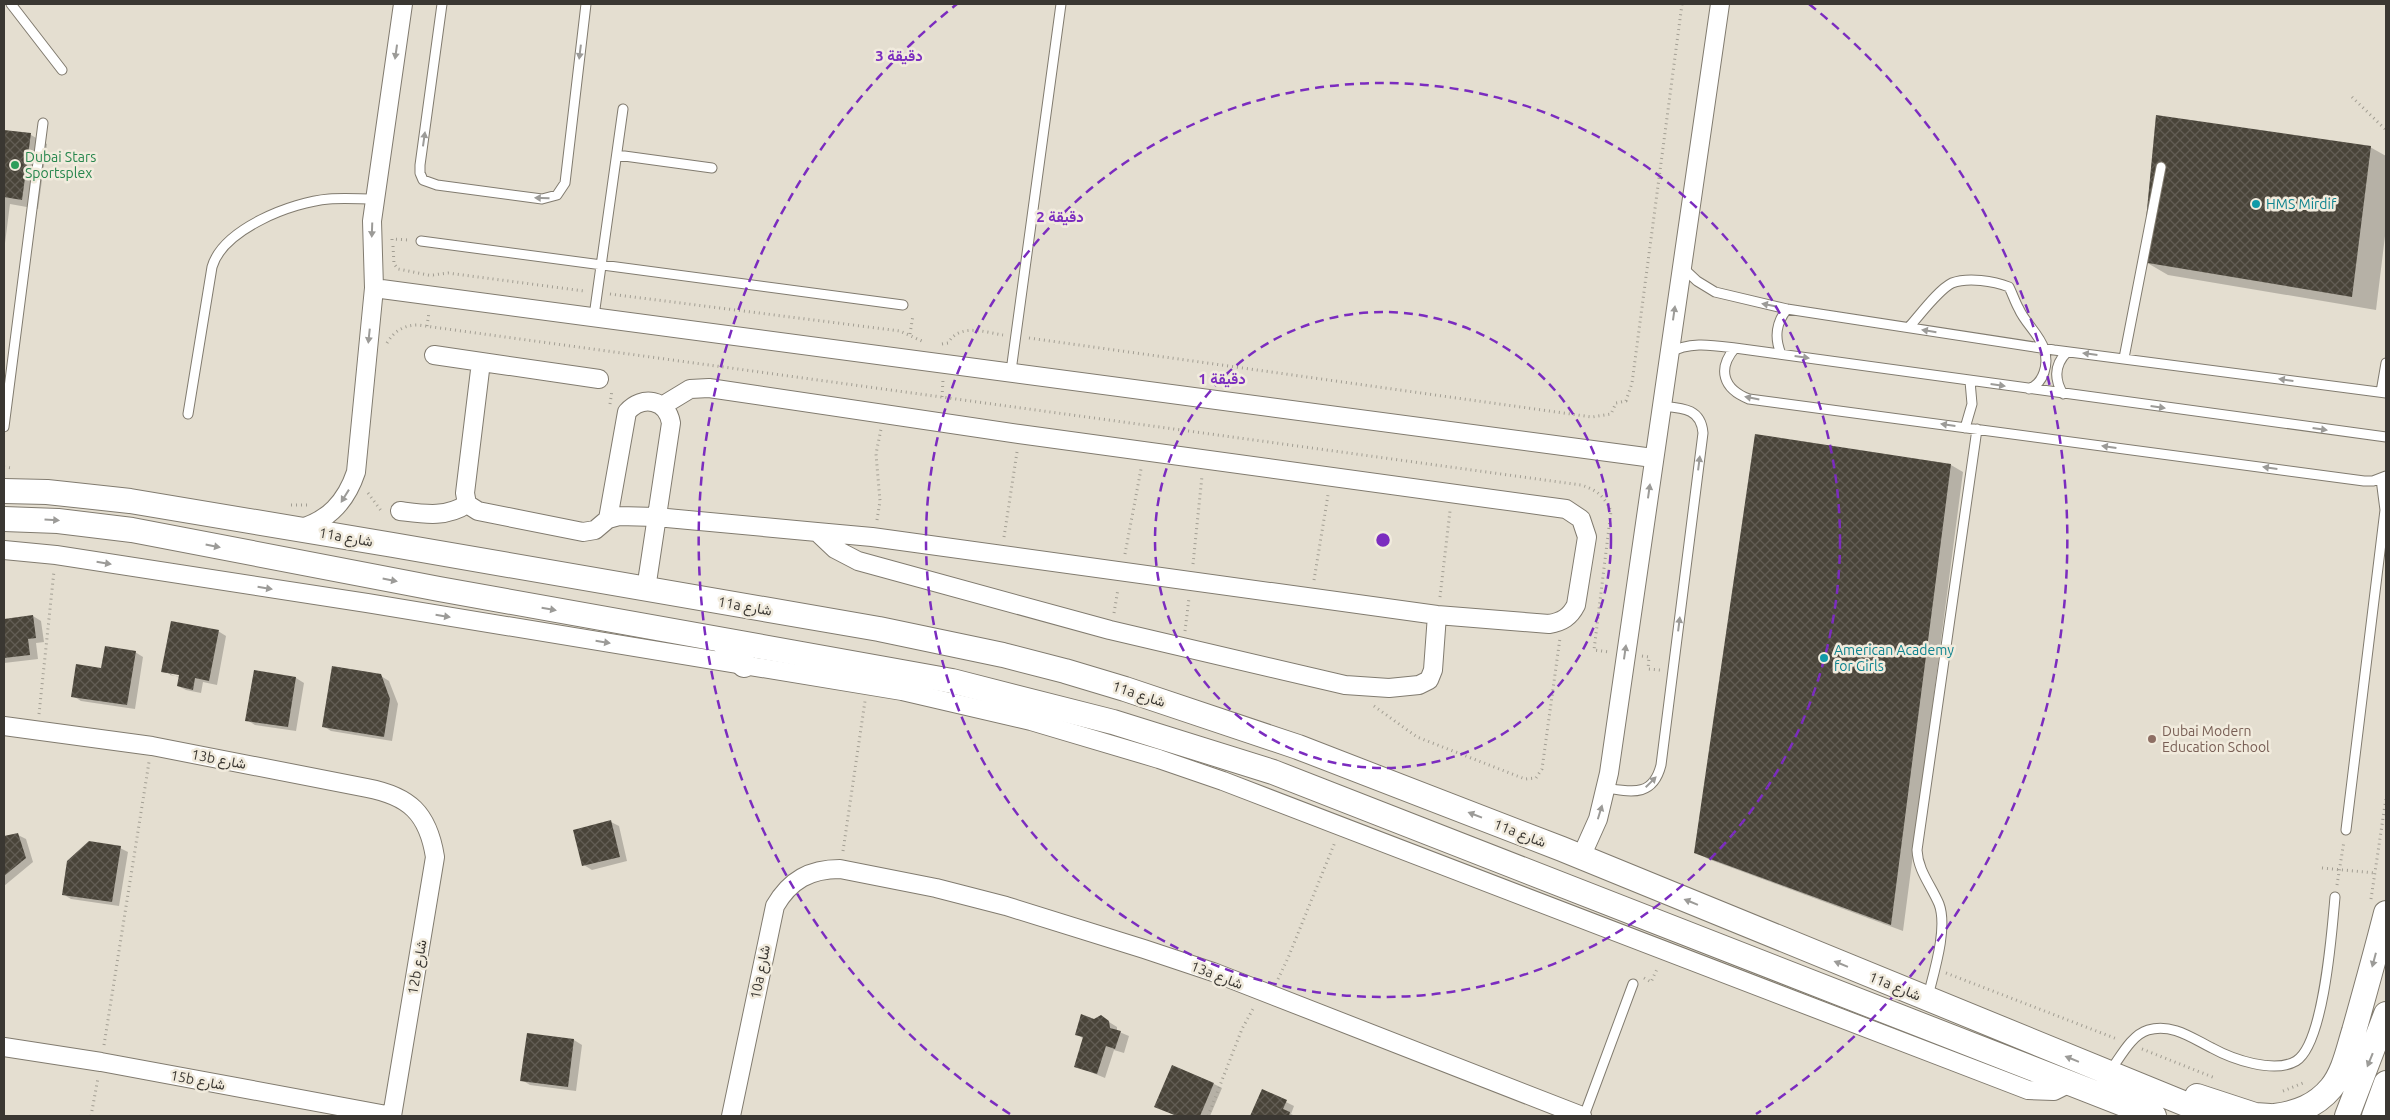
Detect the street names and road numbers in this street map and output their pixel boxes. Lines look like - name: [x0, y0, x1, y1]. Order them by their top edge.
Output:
- street label: 11a شارع: [317, 524, 374, 553]
- street label: 11a شارع: [716, 593, 773, 622]
- street label: 11a شارع: [1110, 678, 1167, 713]
- street label: 13b شارع: [190, 746, 248, 775]
- street label: 11a شارع: [1491, 816, 1548, 853]
- street label: 12b شارع: [404, 938, 433, 996]
- street label: 10a شارع: [747, 944, 776, 1001]
- street label: 13a شارع: [1188, 958, 1245, 995]
- street label: 11a شارع: [1866, 968, 1923, 1006]
- street label: 15b شارع: [169, 1067, 227, 1096]

